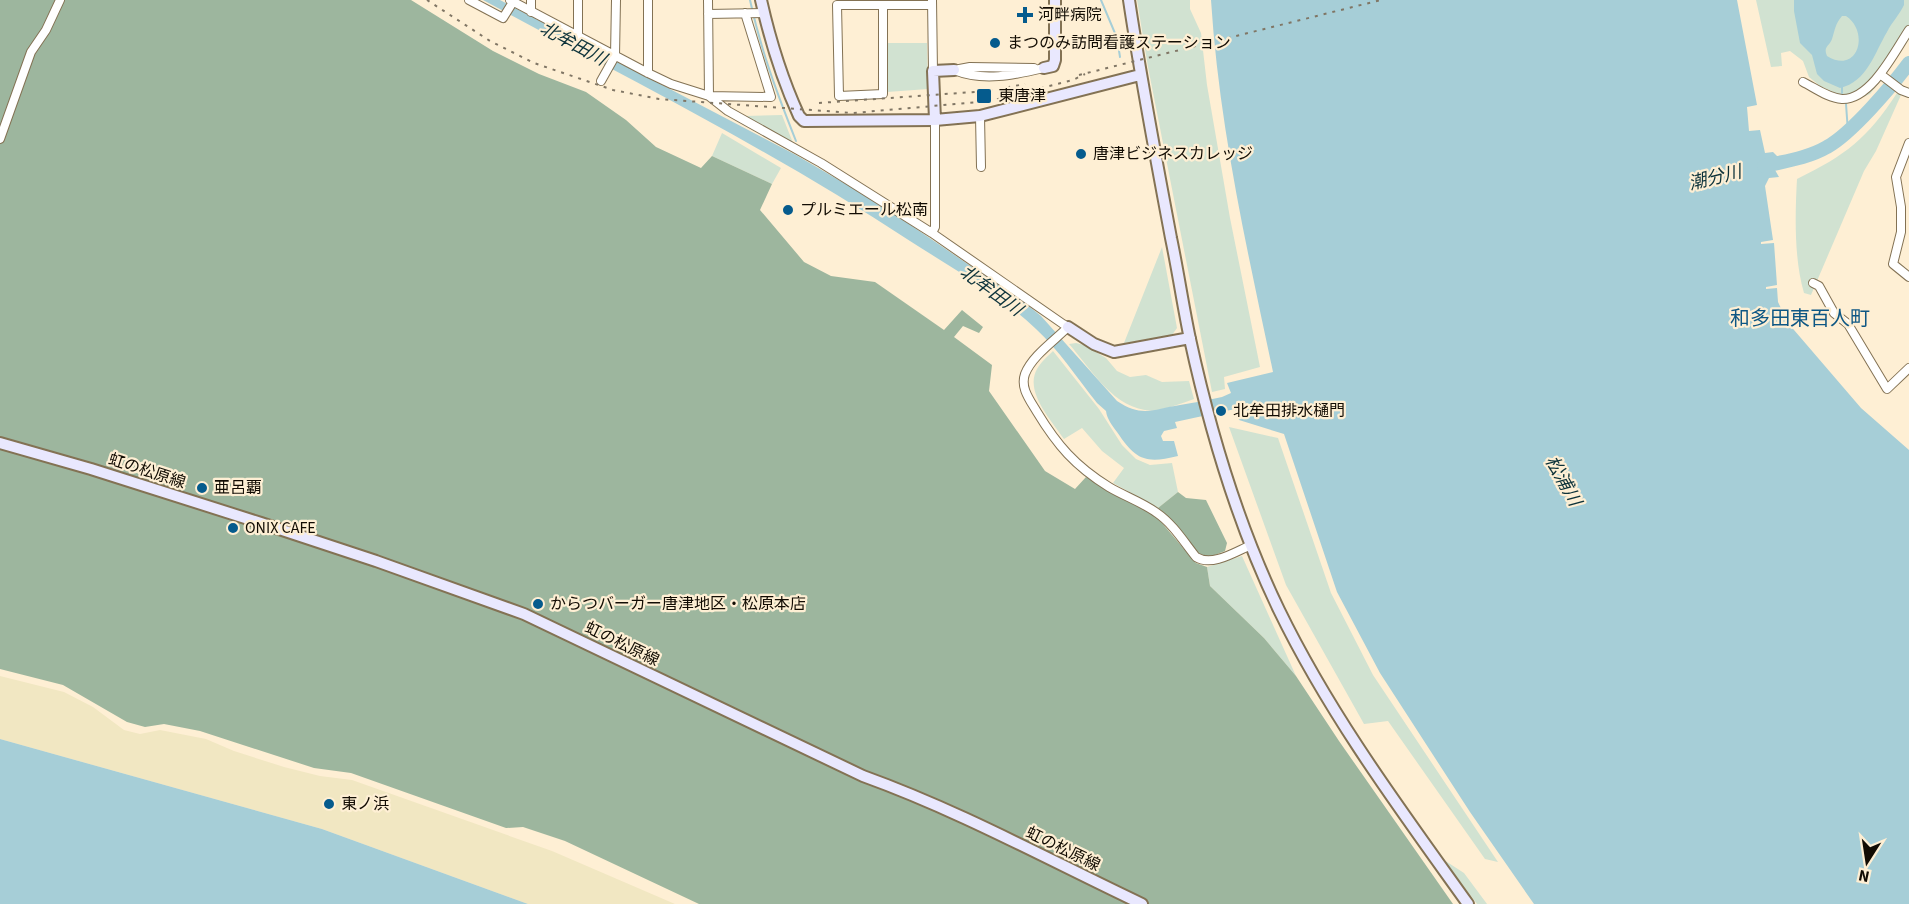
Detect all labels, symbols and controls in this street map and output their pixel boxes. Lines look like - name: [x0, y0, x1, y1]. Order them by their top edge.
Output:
- place label: 河畔病院: [1038, 4, 1102, 26]
- marker: 河畔病院: [1016, 6, 1034, 24]
- water label: 北牟田川: [535, 16, 612, 73]
- place label: まつのみ訪問看護ステーション: [1007, 32, 1231, 54]
- marker: まつのみ訪問看護ステーション: [988, 36, 1002, 50]
- place label: 東唐津: [998, 85, 1046, 107]
- marker: 東唐津: [975, 87, 993, 105]
- place label: 唐津ビジネスカレッジ: [1093, 143, 1253, 165]
- marker: 唐津ビジネスカレッジ: [1074, 147, 1088, 161]
- water label: 潮分川: [1686, 159, 1746, 197]
- place label: プルミエール松南: [800, 199, 928, 221]
- marker: プルミエール松南: [781, 203, 795, 217]
- water label: 北牟田川: [955, 260, 1029, 323]
- district label: 和多田東百人町: [1730, 305, 1870, 333]
- place label: 北牟田排水樋門: [1233, 400, 1345, 422]
- marker: 北牟田排水樋門: [1214, 404, 1228, 418]
- street label: 虹の松原線: [106, 448, 188, 494]
- water label: 松浦川: [1539, 451, 1588, 512]
- place label: 亜呂覇: [214, 477, 262, 499]
- marker: 亜呂覇: [195, 481, 209, 495]
- place label: ONIX CAFE: [245, 517, 316, 539]
- marker: ONIX CAFE: [226, 521, 240, 535]
- place label: からつバーガー唐津地区・松原本店: [550, 593, 806, 615]
- marker: からつバーガー唐津地区・松原本店: [531, 597, 545, 611]
- street label: 虹の松原線: [581, 617, 663, 671]
- place label: 東ノ浜: [341, 793, 389, 815]
- marker: 東ノ浜: [322, 797, 336, 811]
- street label: 虹の松原線: [1022, 822, 1104, 876]
- north arrow: [1837, 832, 1897, 892]
- text: N: [1857, 864, 1872, 888]

